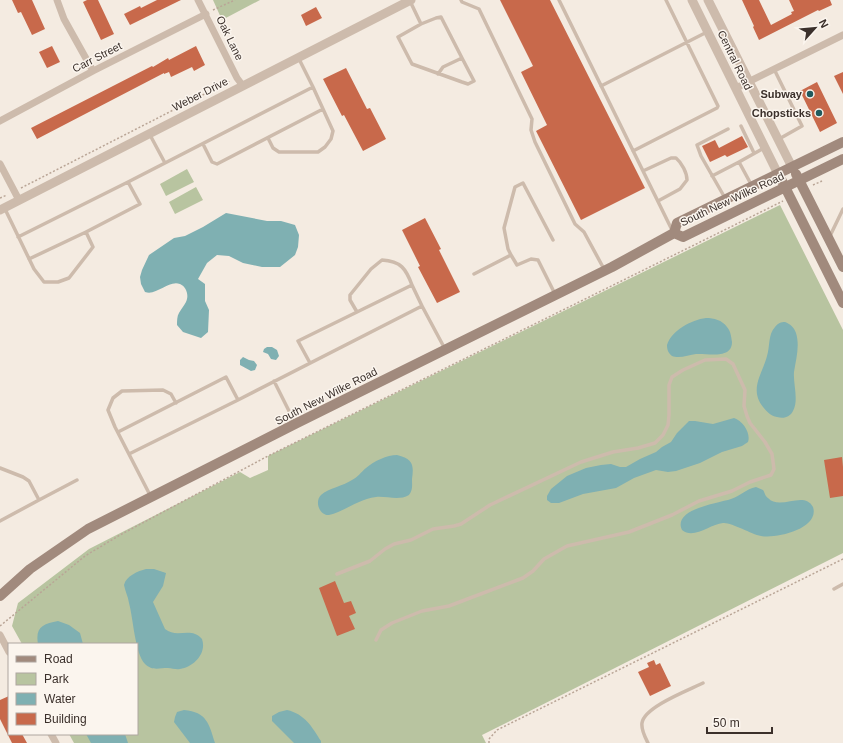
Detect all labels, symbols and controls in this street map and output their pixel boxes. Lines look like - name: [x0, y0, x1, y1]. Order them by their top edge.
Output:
- north arrow: [795, 8, 835, 48]
- street label: Oak Lane: [214, 14, 246, 62]
- text: N: [817, 17, 831, 30]
- street label: Central Road: [715, 28, 755, 92]
- street label: Carr Street: [70, 39, 124, 75]
- street label: Weber Drive: [170, 75, 230, 113]
- place label: Subway: [760, 88, 803, 100]
- marker: Subway: [805, 89, 815, 99]
- place label: Chopsticks: [752, 107, 811, 119]
- marker: Chopsticks: [814, 108, 824, 118]
- street label: South New Wilke Road: [678, 170, 786, 228]
- street label: South New Wilke Road: [273, 365, 379, 427]
- legend: [8, 643, 138, 735]
- text: Road: [44, 652, 73, 666]
- text: Park: [44, 672, 70, 686]
- text: Water: [44, 692, 76, 706]
- scale bar: [707, 709, 772, 735]
- text: Building: [44, 712, 87, 726]
- text: 50 m: [713, 716, 740, 730]

